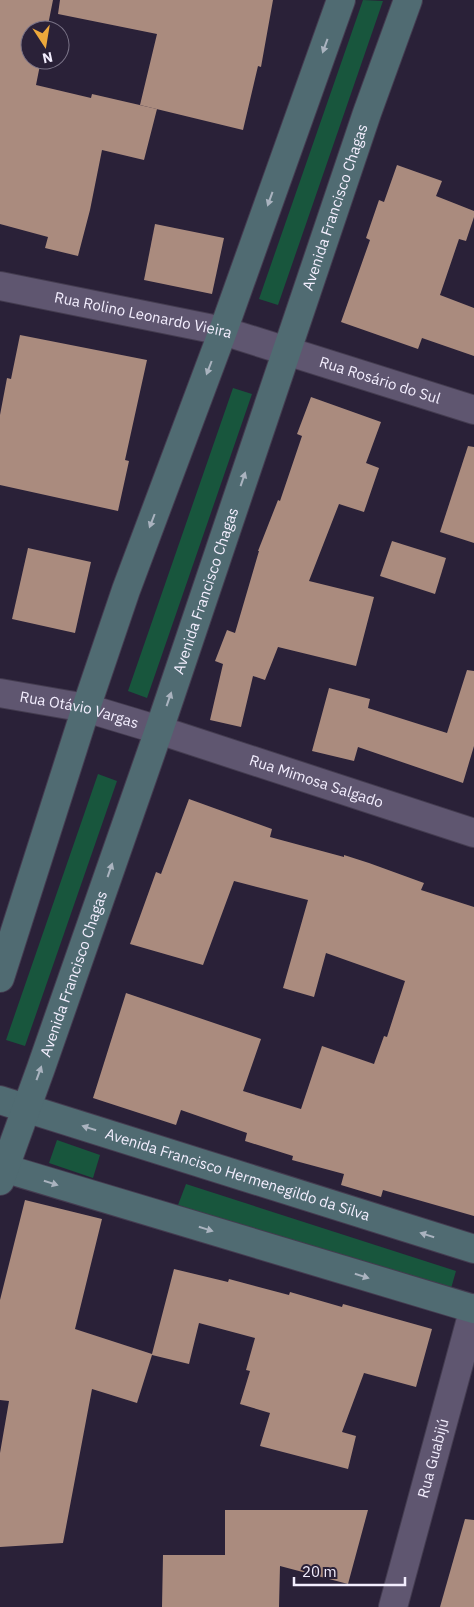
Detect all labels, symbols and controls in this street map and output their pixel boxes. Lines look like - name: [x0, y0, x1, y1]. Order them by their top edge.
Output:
- north arrow: [20, 20, 70, 70]
- one-way arrow: [321, 39, 329, 54]
- text: N: [41, 48, 55, 68]
- street label: Avenida Francisco Chagas: [298, 121, 372, 293]
- one-way arrow: [266, 192, 274, 207]
- street label: Rua Rolino Leonardo Vieira: [53, 287, 235, 342]
- street label: Rua Rosário do Sul: [317, 352, 443, 408]
- one-way arrow: [205, 361, 212, 376]
- one-way arrow: [239, 471, 247, 486]
- street label: Avenida Francisco Chagas: [169, 505, 242, 677]
- one-way arrow: [148, 513, 155, 528]
- street label: Rua Otávio Vargas: [18, 687, 141, 732]
- one-way arrow: [165, 692, 173, 707]
- street label: Rua Mimosa Salgado: [247, 750, 386, 812]
- one-way arrow: [107, 862, 114, 877]
- street label: Avenida Francisco Chagas: [36, 888, 111, 1059]
- one-way arrow: [36, 1065, 43, 1080]
- one-way arrow: [81, 1124, 96, 1132]
- street label: Avenida Francisco Hermenegildo da Silva: [103, 1124, 372, 1225]
- one-way arrow: [43, 1179, 58, 1187]
- one-way arrow: [199, 1226, 214, 1234]
- one-way arrow: [420, 1230, 435, 1238]
- one-way arrow: [355, 1272, 370, 1280]
- street label: Rua Guabijú: [413, 1416, 453, 1500]
- scale bar: [294, 1554, 405, 1586]
- text: 20 m: [302, 1562, 337, 1581]

